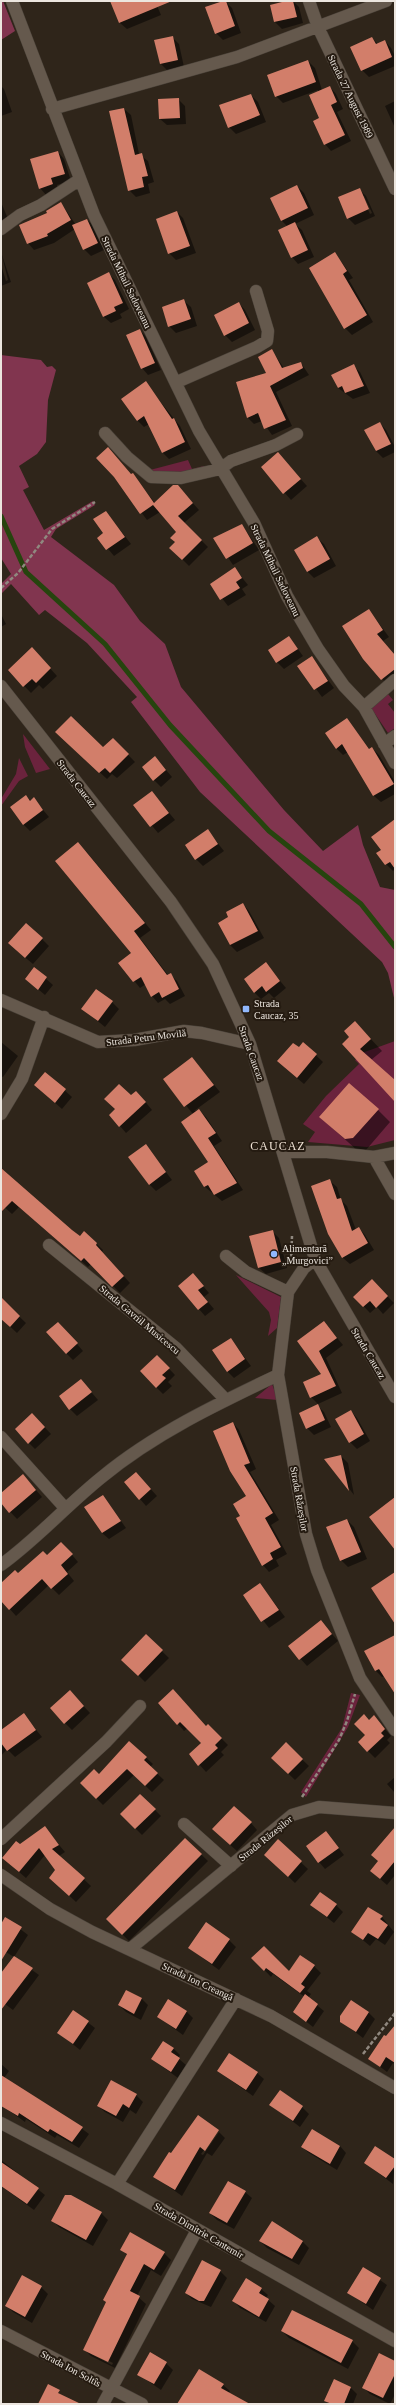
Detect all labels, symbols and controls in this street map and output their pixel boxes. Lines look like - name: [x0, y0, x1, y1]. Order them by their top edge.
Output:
- street label: Strada 27 August 1989: [326, 53, 376, 140]
- street label: Strada Mihail Sadoveanu: [99, 234, 154, 330]
- street label: Strada Mihail Sadoveanu: [248, 522, 303, 618]
- street label: Strada Caucaz: [55, 757, 99, 810]
- place label: Strada Caucaz, 35: [254, 998, 298, 1021]
- marker: Strada Caucaz, 35: [241, 1004, 251, 1014]
- street label: Strada Caucaz: [237, 1024, 267, 1083]
- street label: Strada Petru Movilă: [105, 1027, 187, 1048]
- district label: CAUCAZ: [250, 1139, 306, 1153]
- place label: Alimentară „Murgovici”: [282, 1243, 333, 1266]
- marker: Alimentară „Murgovici”: [269, 1249, 279, 1259]
- street label: Strada Gavriil Musicescu: [97, 1283, 182, 1356]
- street label: Strada Caucaz: [349, 1326, 388, 1381]
- street label: Strada Răzeșilor: [288, 1466, 311, 1533]
- street label: Strada Răzeșilor: [236, 1813, 295, 1863]
- street label: Strada Ion Creangă: [160, 1960, 236, 2003]
- street label: Strada Dimitrie Cantemir: [152, 2200, 246, 2261]
- street label: Strada Ion Soltîs: [39, 2348, 103, 2389]

